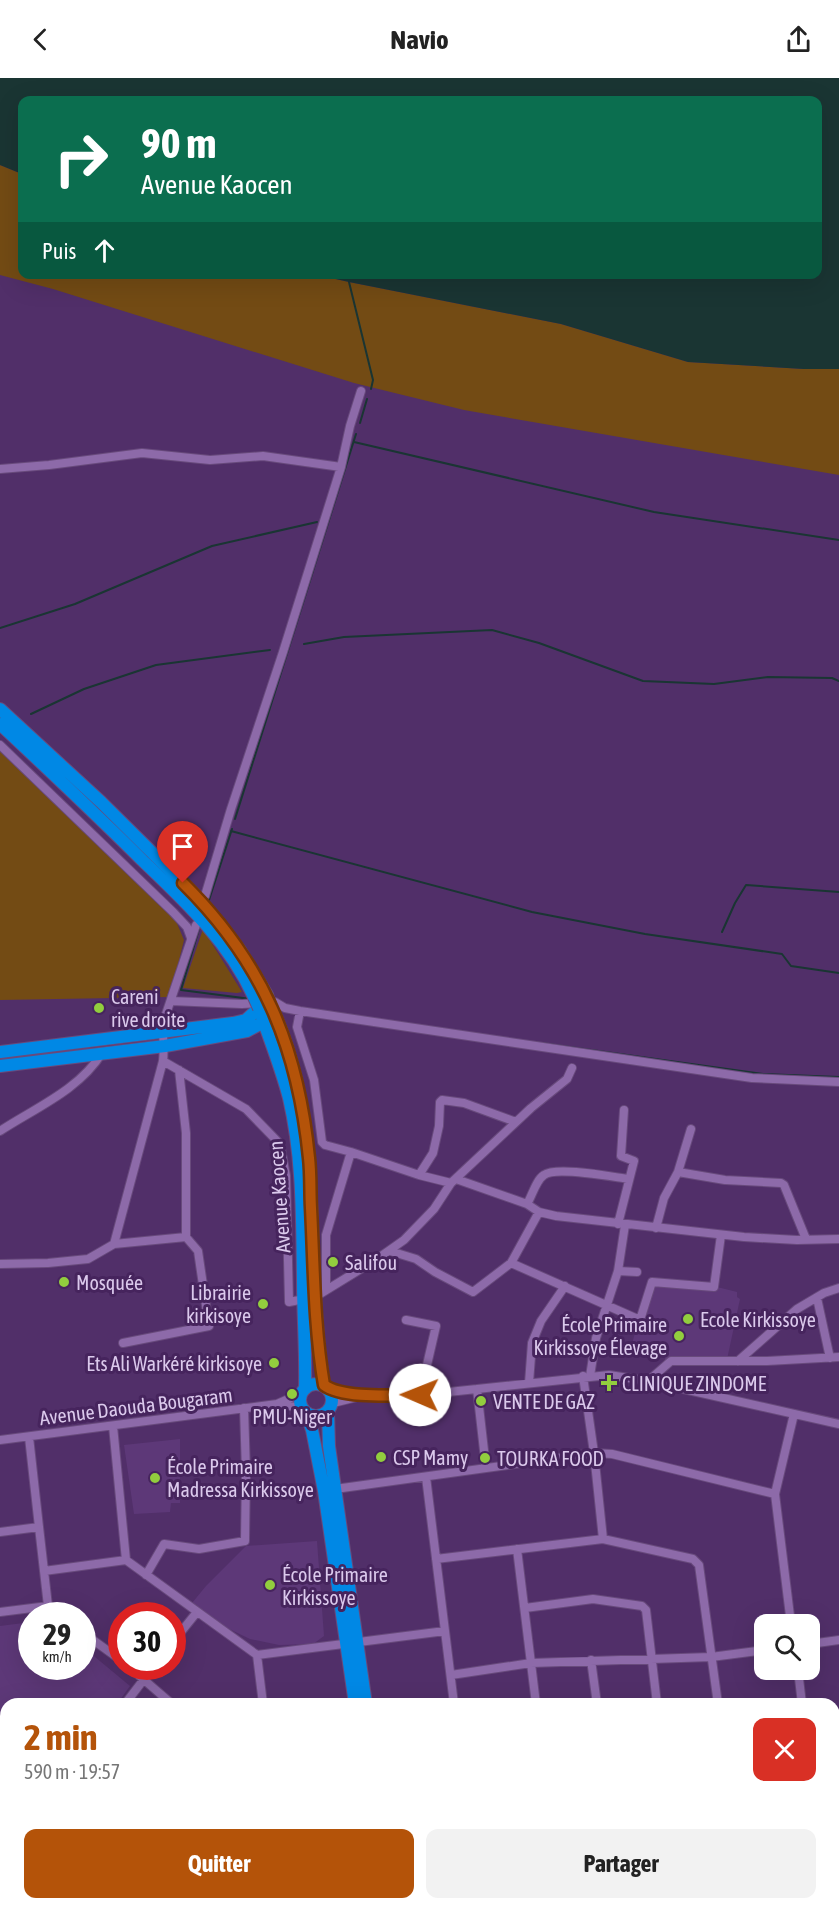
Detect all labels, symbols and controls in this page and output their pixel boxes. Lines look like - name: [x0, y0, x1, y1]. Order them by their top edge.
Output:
- icon: back: [24, 23, 57, 56]
- icon: share: [782, 23, 815, 56]
- text: Navio: [390, 24, 449, 55]
- text: 90 m: [141, 119, 216, 167]
- icon: right: [42, 120, 120, 198]
- text: Avenue Kaocen: [141, 169, 293, 200]
- icon: ahead: [88, 234, 121, 267]
- text: Puis: [42, 238, 76, 264]
- pin: [157, 821, 208, 883]
- icon: arrive: [166, 830, 199, 863]
- place label: Careni rive droite: [111, 985, 185, 1031]
- marker: Careni rive droite: [92, 1001, 106, 1015]
- street label: Avenue Kaocen: [264, 1140, 294, 1254]
- place label: Salifou: [345, 1251, 397, 1274]
- marker: Salifou: [326, 1255, 340, 1269]
- place label: Mosquée: [76, 1271, 143, 1294]
- marker: Mosquée: [57, 1275, 71, 1289]
- place label: Librairie kirkisoye: [186, 1281, 251, 1327]
- marker: Librairie kirkisoye: [256, 1297, 270, 1311]
- place label: Ecole Kirkissoye: [700, 1308, 816, 1331]
- marker: Ecole Kirkissoye: [681, 1312, 695, 1326]
- place label: École Primaire Kirkissoye Élevage: [534, 1313, 667, 1359]
- marker: École Primaire Kirkissoye Élevage: [672, 1329, 686, 1343]
- place label: Ets Ali Warkéré kirkisoye: [86, 1352, 262, 1375]
- marker: Ets Ali Warkéré kirkisoye: [267, 1356, 281, 1370]
- position arrow: [388, 1363, 452, 1427]
- place label: CLINIQUE ZINDOME: [622, 1372, 767, 1395]
- marker: CLINIQUE ZINDOME: [600, 1374, 618, 1392]
- street label: Avenue Daouda Bougaram: [38, 1383, 234, 1429]
- marker: PMU-Niger: [285, 1387, 299, 1401]
- place label: VENTE DE GAZ: [493, 1390, 595, 1413]
- marker: VENTE DE GAZ: [474, 1394, 488, 1408]
- place label: PMU-Niger: [252, 1405, 333, 1428]
- place label: CSP Mamy: [393, 1446, 468, 1469]
- place label: TOURKA FOOD: [497, 1447, 604, 1470]
- marker: CSP Mamy: [374, 1450, 388, 1464]
- marker: TOURKA FOOD: [478, 1451, 492, 1465]
- place label: École Primaire Madressa Kirkissoye: [167, 1455, 314, 1501]
- marker: École Primaire Madressa Kirkissoye: [148, 1471, 162, 1485]
- place label: École Primaire Kirkissoye: [282, 1563, 388, 1609]
- marker: École Primaire Kirkissoye: [263, 1578, 277, 1592]
- speed limit sign: 30: [108, 1602, 186, 1680]
- map controls: [754, 1614, 820, 1680]
- button: search: [754, 1614, 820, 1680]
- text: 29: [43, 1617, 71, 1651]
- text: km/h: [42, 1648, 72, 1665]
- text: 2 min: [24, 1716, 98, 1758]
- button: close: [753, 1718, 816, 1781]
- text: 590 m · 19:57: [24, 1760, 120, 1783]
- button: Quitter: [24, 1829, 414, 1898]
- button: Partager: [426, 1829, 816, 1898]

